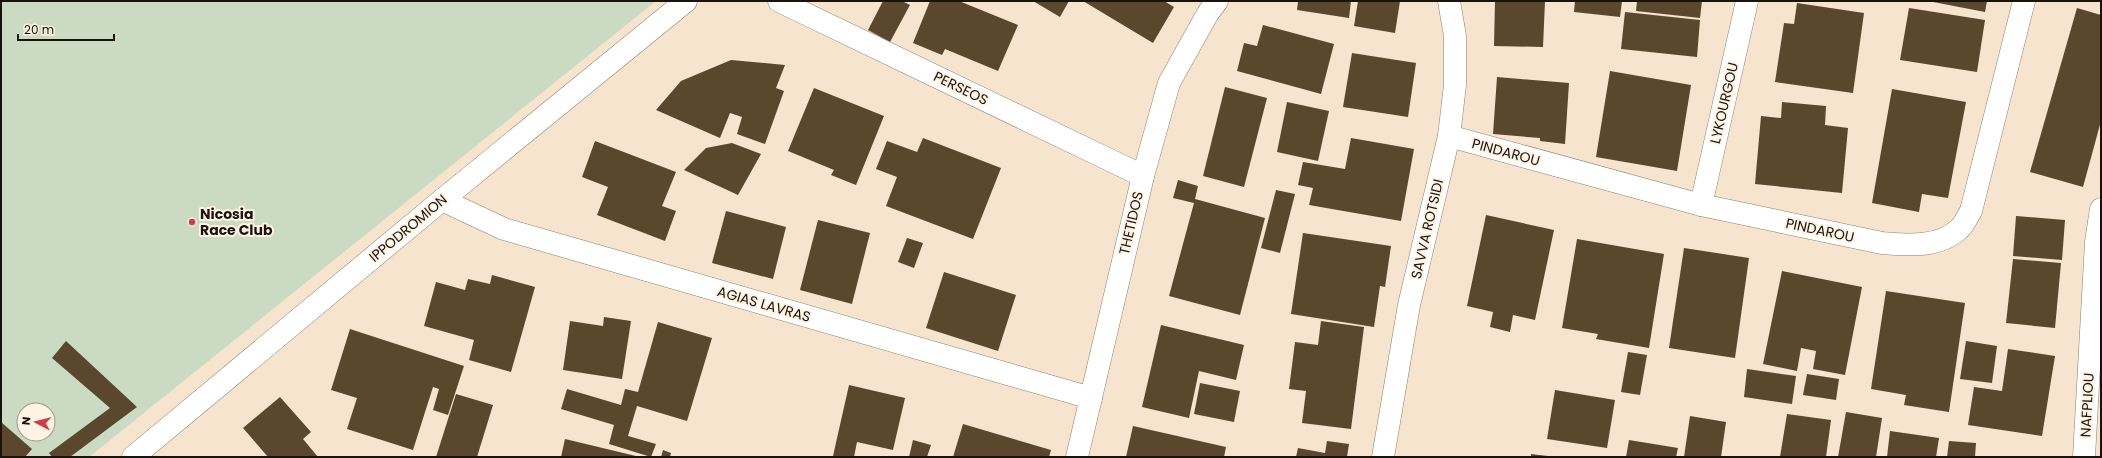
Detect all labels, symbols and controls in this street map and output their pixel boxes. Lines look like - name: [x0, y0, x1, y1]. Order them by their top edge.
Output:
- scale bar: [18, 16, 114, 42]
- text: 20 m: [24, 21, 54, 38]
- street label: LYKOURGOU: [1705, 60, 1743, 146]
- street label: PERSEOS: [930, 66, 992, 110]
- street label: PINDAROU: [1470, 133, 1542, 171]
- street label: SAVVA ROTSIDI: [1406, 177, 1448, 281]
- street label: IPPODROMION: [365, 189, 451, 267]
- street label: THETIDOS: [1114, 189, 1148, 257]
- place label: Nicosia Race Club: [200, 204, 273, 240]
- street label: PINDAROU: [1784, 213, 1856, 247]
- marker: Nicosia Race Club: [187, 217, 197, 227]
- street label: AGIAS LAVRAS: [715, 281, 813, 327]
- street label: NAFPLIOU: [2075, 372, 2099, 438]
- north arrow: [16, 402, 56, 442]
- text: N: [18, 416, 35, 426]

